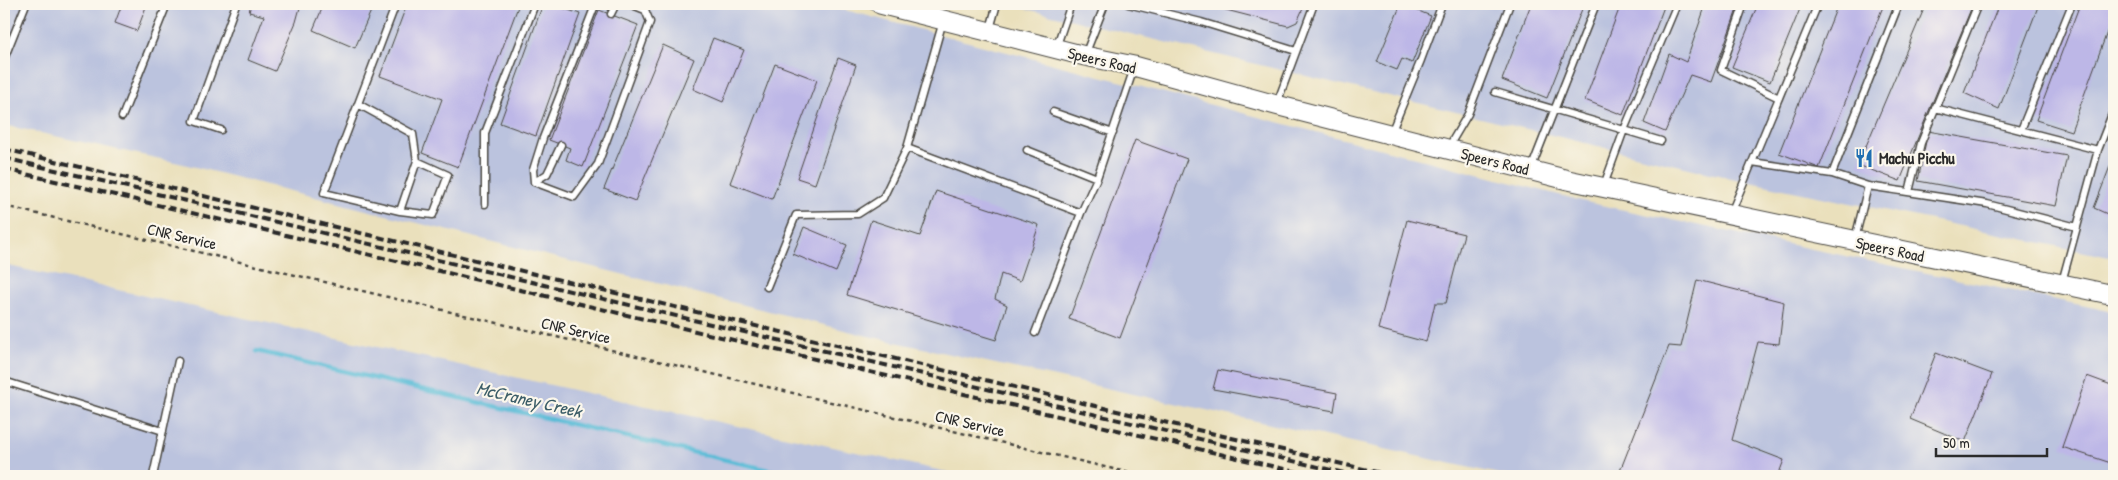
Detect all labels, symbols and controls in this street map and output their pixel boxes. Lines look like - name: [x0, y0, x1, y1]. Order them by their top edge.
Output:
- street label: Speers Road: [1066, 42, 1138, 78]
- street label: Speers Road: [1459, 142, 1531, 180]
- restaurant icon: Machu Picchu: [1853, 147, 1875, 169]
- place label: Machu Picchu: [1879, 147, 1955, 169]
- street label: CNR Service: [145, 217, 220, 255]
- street label: Speers Road: [1854, 231, 1926, 267]
- street label: CNR Service: [539, 311, 614, 349]
- water label: McCraney Creek: [474, 375, 586, 424]
- street label: CNR Service: [933, 404, 1008, 442]
- scale bar: [1936, 425, 2047, 457]
- text: 50 m: [1943, 432, 1970, 453]

